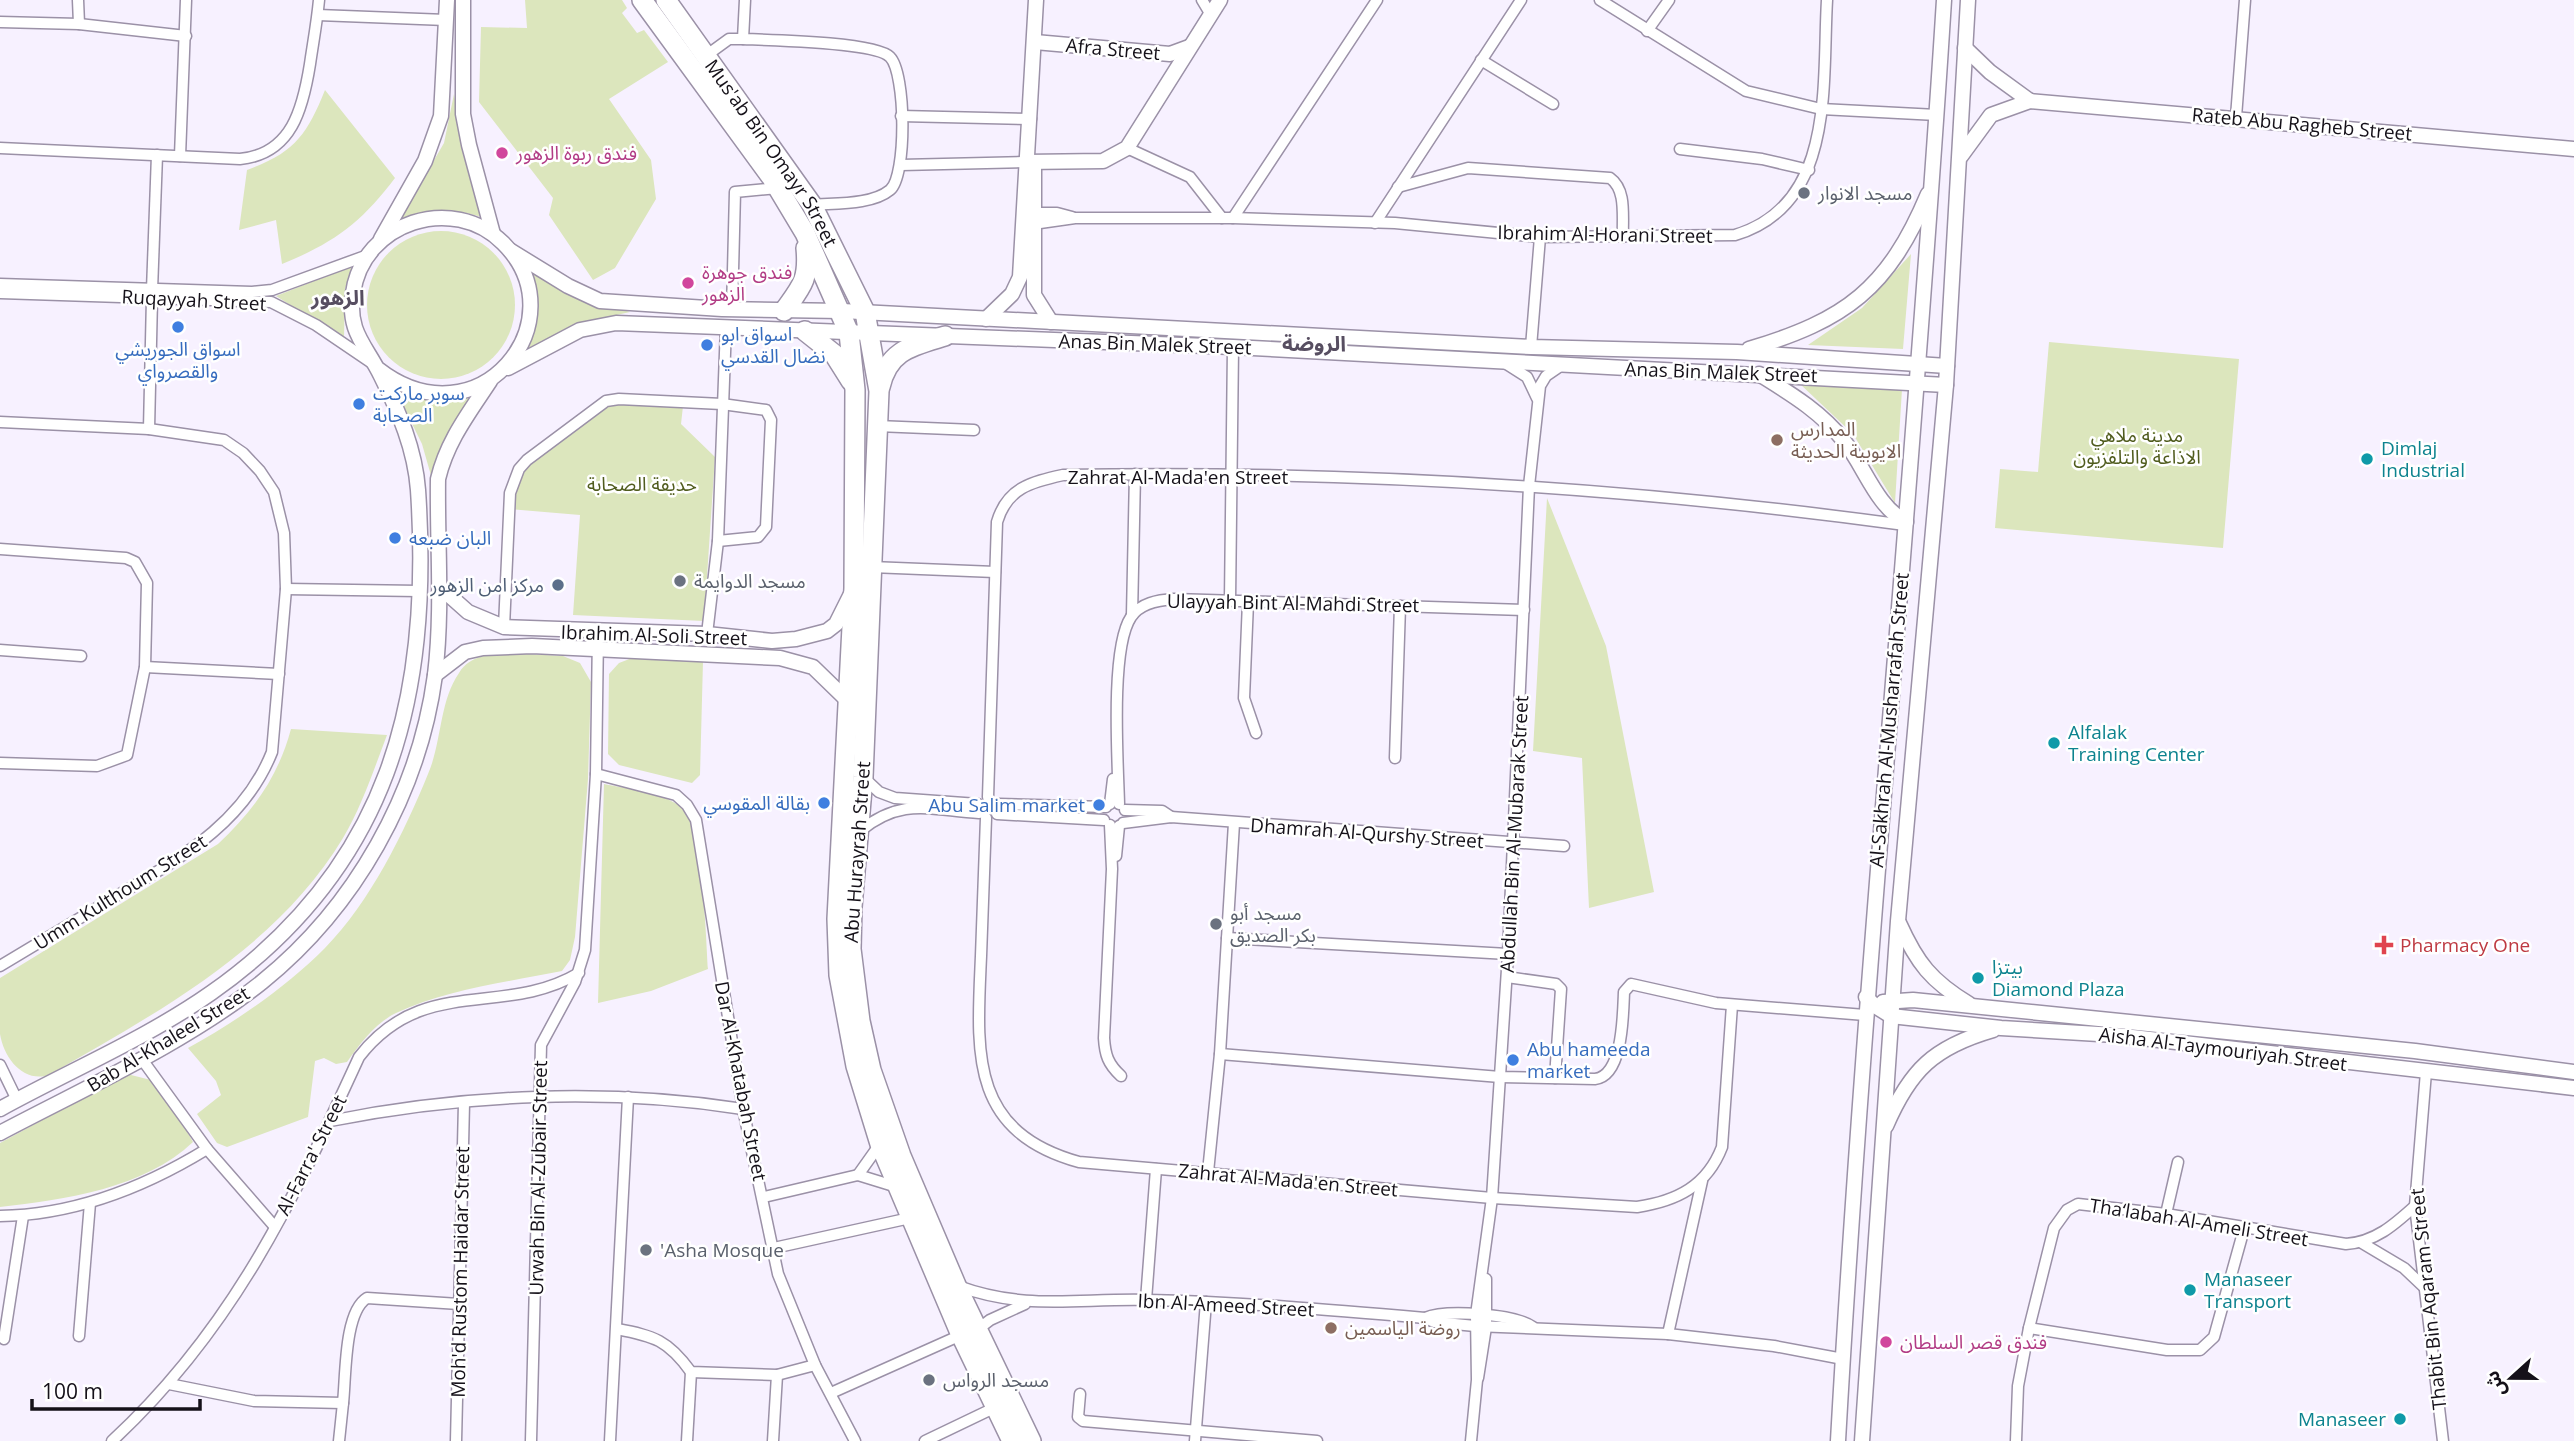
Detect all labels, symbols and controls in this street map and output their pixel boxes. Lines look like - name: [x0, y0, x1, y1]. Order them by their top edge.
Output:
- street label: Afra Street: [1065, 32, 1162, 66]
- street label: Mus'ab Bin Omayr Street: [699, 54, 844, 251]
- street label: Rateb Abu Ragheb Street: [2191, 101, 2413, 147]
- place label: فندق ربوة الزهور: [515, 140, 637, 166]
- marker: فندق ربوة الزهور: [494, 145, 510, 161]
- place label: مسجد الانوار: [1817, 180, 1912, 206]
- marker: مسجد الانوار: [1796, 185, 1812, 201]
- street label: Ibrahim Al-Horani Street: [1497, 219, 1713, 249]
- place label: فندق جوهرة الزهور: [701, 259, 792, 307]
- marker: فندق جوهرة الزهور: [680, 275, 696, 291]
- street label: Ruqayyah Street: [121, 283, 267, 317]
- district label: الزهور: [310, 283, 365, 311]
- marker: اسواق الجوريشي والقصرواي: [170, 319, 186, 335]
- place label: اسواق ابو نضال القدسي: [721, 321, 826, 371]
- street label: Anas Bin Malek Street: [1058, 328, 1252, 360]
- district label: الروضة: [1282, 329, 1346, 357]
- place label: اسواق الجوريشي والقصرواي: [115, 336, 241, 386]
- marker: اسواق ابو نضال القدسي: [699, 337, 715, 353]
- street label: Anas Bin Malek Street: [1624, 356, 1818, 388]
- place label: سوبر ماركت الصحابة: [373, 380, 465, 428]
- marker: سوبر ماركت الصحابة: [351, 396, 367, 412]
- place label: المدارس الايوبية الحديثة: [1791, 416, 1901, 464]
- park label: مدينة ملاهي الاذاعة والتلفزيون: [2073, 422, 2201, 470]
- marker: المدارس الايوبية الحديثة: [1769, 432, 1785, 448]
- place label: Dimlaj Industrial: [2381, 435, 2465, 483]
- marker: Dimlaj Industrial: [2359, 451, 2375, 467]
- street label: Zahrat Al-Mada'en Street: [1068, 464, 1288, 490]
- park label: حديقة الصحابة: [587, 471, 697, 497]
- place label: البان ضبعه: [409, 525, 491, 551]
- marker: البان ضبعه: [387, 530, 403, 546]
- place label: مسجد الدوايمة: [694, 568, 806, 594]
- street label: Al-Sakhrah Al-Musharrafah Street: [1863, 571, 1915, 869]
- place label: مركز امن الزهور: [430, 572, 544, 598]
- marker: مسجد الدوايمة: [672, 573, 688, 589]
- marker: مركز امن الزهور: [550, 577, 566, 593]
- street label: Ulayyah Bint Al-Mahdi Street: [1167, 588, 1420, 618]
- street label: Ibrahim Al-Soli Street: [560, 619, 748, 651]
- street label: Abdullah Bin Al-Mubarak Street: [1494, 695, 1534, 973]
- place label: Alfalak Training Center: [2068, 719, 2205, 767]
- marker: Alfalak Training Center: [2046, 735, 2062, 751]
- street label: Abu Hurayrah Street: [838, 760, 876, 944]
- place label: بقالة المقوسي: [703, 790, 810, 818]
- place label: Abu Salim market: [928, 792, 1085, 818]
- marker: بقالة المقوسي: [816, 795, 832, 811]
- marker: Abu Salim market: [1091, 797, 1107, 813]
- street label: Dhamrah Al-Qurshy Street: [1249, 812, 1485, 854]
- street label: Umm Kulthoum Street: [29, 828, 212, 956]
- place label: مسجد أبو بكر الصديق: [1230, 900, 1316, 948]
- marker: مسجد أبو بكر الصديق: [1208, 916, 1224, 932]
- place label: Pharmacy One: [2400, 932, 2530, 958]
- marker: Pharmacy One: [2374, 935, 2394, 955]
- place label: بيتزا Diamond Plaza: [1992, 954, 2125, 1002]
- marker: بيتزا Diamond Plaza: [1970, 970, 1986, 986]
- street label: Dar Al-Khatabah Street: [709, 979, 773, 1183]
- street label: Bab Al-Khaleel Street: [82, 980, 254, 1098]
- street label: Aisha Al-Taymouriyah Street: [2098, 1021, 2349, 1077]
- place label: Abu hameeda market: [1527, 1036, 1651, 1084]
- marker: Abu hameeda market: [1505, 1052, 1521, 1068]
- street label: Urwah Bin Al-Zubair Street: [523, 1060, 553, 1296]
- street label: Al-Farra' Street: [270, 1090, 353, 1220]
- street label: Moh'd Rustom Haidar Street: [445, 1146, 475, 1398]
- street label: Zahrat Al-Mada'en Street: [1177, 1157, 1399, 1203]
- street label: Thabit Bin Aqaram Street: [2403, 1187, 2453, 1411]
- street label: Tha‘labah Al-Ameli Street: [2088, 1192, 2310, 1252]
- place label: 'Asha Mosque: [660, 1237, 784, 1263]
- marker: 'Asha Mosque: [638, 1242, 654, 1258]
- place label: Manaseer Transport: [2204, 1266, 2292, 1314]
- marker: Manaseer Transport: [2182, 1282, 2198, 1298]
- street label: Ibn Al-Ameed Street: [1137, 1287, 1315, 1323]
- place label: روضة الياسمين: [1345, 1315, 1461, 1341]
- marker: روضة الياسمين: [1323, 1320, 1339, 1336]
- place label: فندق قصر السلطان: [1900, 1329, 2047, 1355]
- marker: فندق قصر السلطان: [1878, 1334, 1894, 1350]
- north arrow: [2476, 1343, 2546, 1413]
- place label: مسجد الرواس: [943, 1367, 1049, 1393]
- text: ش: [2478, 1367, 2512, 1401]
- scale bar: [32, 1368, 200, 1412]
- marker: مسجد الرواس: [921, 1372, 937, 1388]
- text: 100 m: [42, 1377, 103, 1405]
- place label: Manaseer: [2298, 1406, 2386, 1432]
- marker: Manaseer: [2392, 1411, 2408, 1427]

